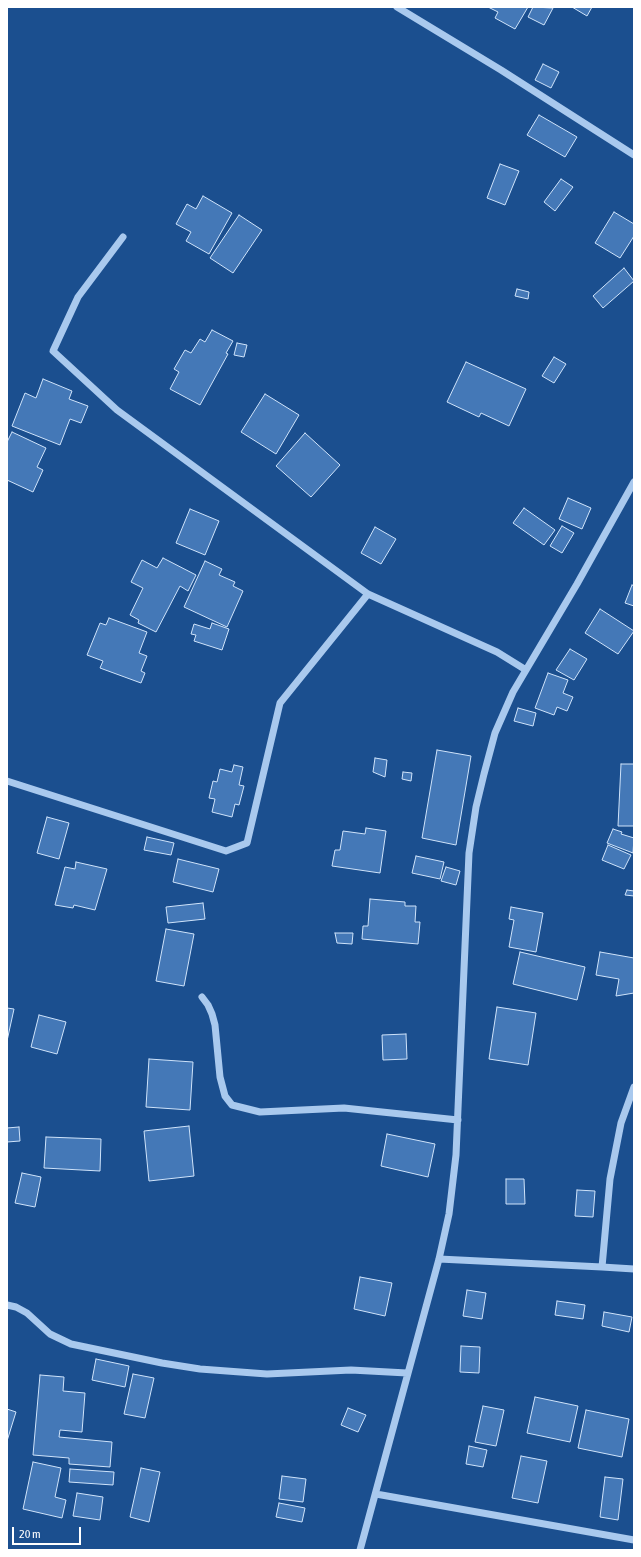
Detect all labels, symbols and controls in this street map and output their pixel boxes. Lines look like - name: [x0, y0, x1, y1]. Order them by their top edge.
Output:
- scale bar: [14, 1519, 83, 1545]
- text: 20 m: [19, 1527, 41, 1541]

